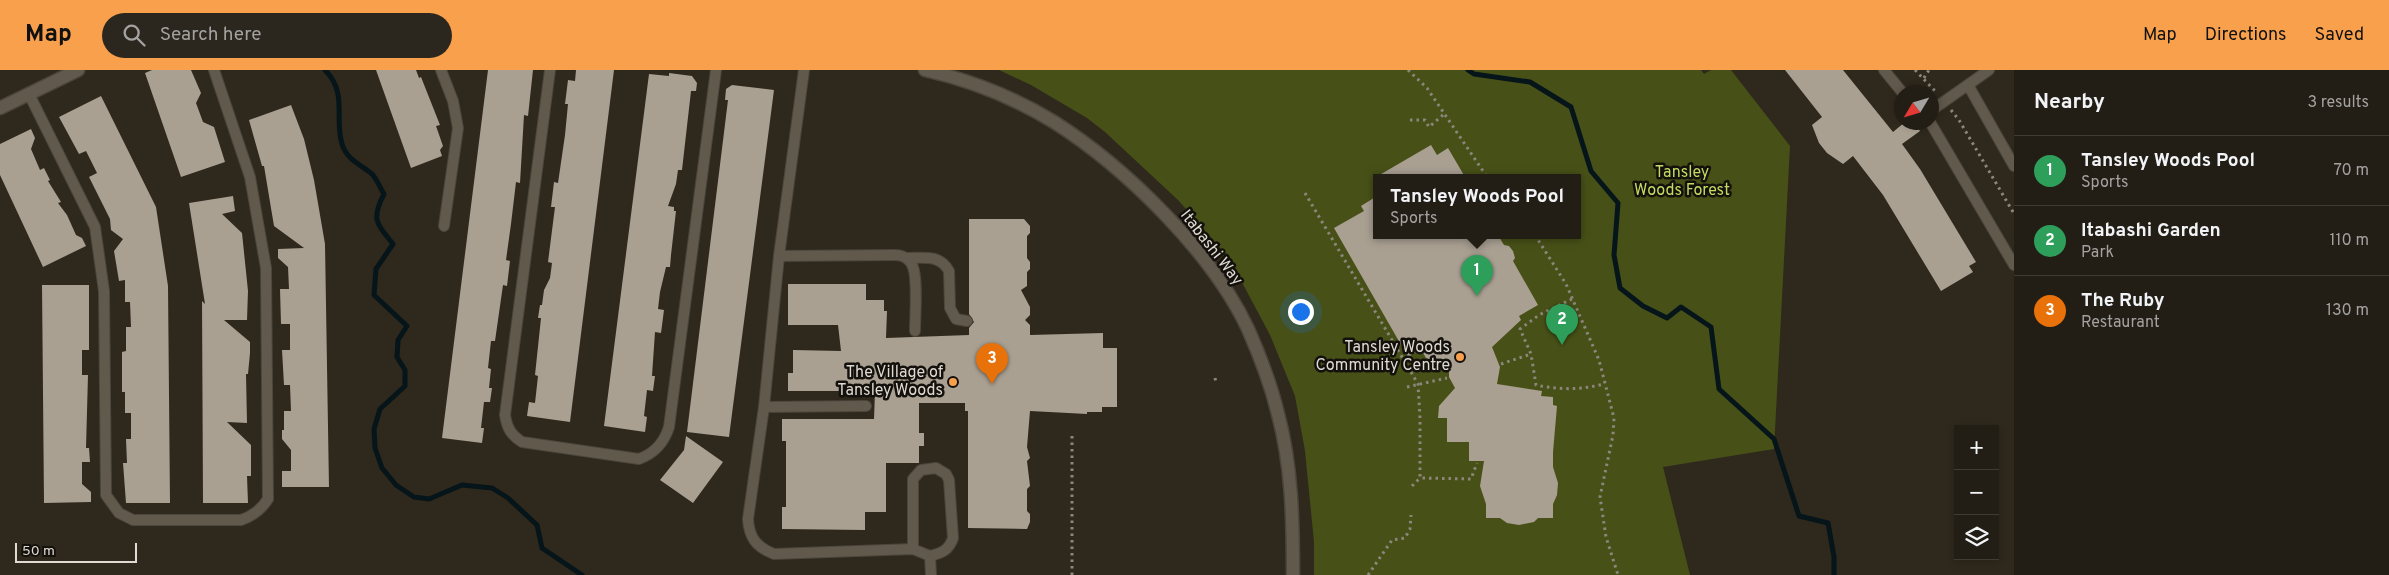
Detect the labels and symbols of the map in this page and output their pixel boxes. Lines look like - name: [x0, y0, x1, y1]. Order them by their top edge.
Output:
- north arrow: [1894, 85, 1939, 130]
- park label: Tansley Woods Forest: [1634, 163, 1730, 201]
- street label: Itabashi Way: [1175, 206, 1247, 290]
- pin: 1: [1461, 255, 1493, 296]
- your location: [1288, 299, 1314, 325]
- pin: 2: [1546, 304, 1578, 345]
- place label: Tansley Woods Community Centre: [1315, 338, 1450, 376]
- pin: 3: [976, 343, 1008, 384]
- marker: Tansley Woods Community Centre: [1454, 351, 1466, 363]
- place label: The Village of Tansley Woods: [837, 363, 944, 401]
- marker: The Village of Tansley Woods: [947, 376, 959, 388]
- scale bar: [15, 540, 138, 563]

